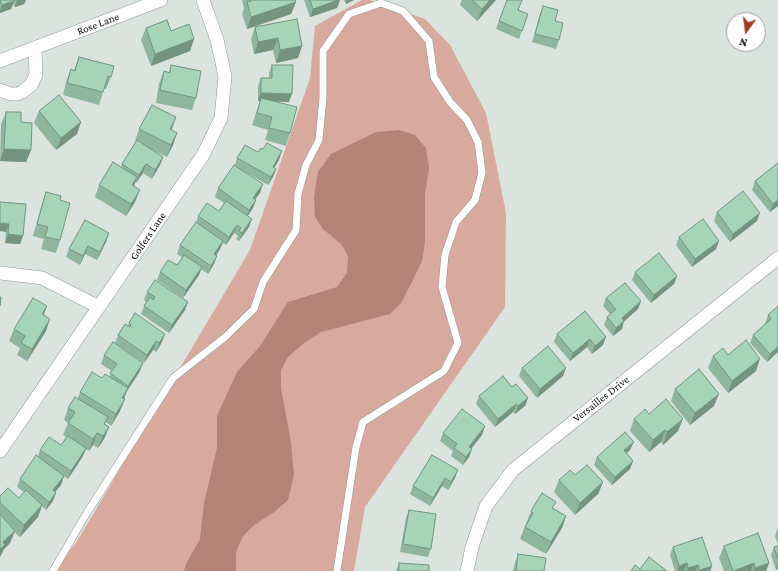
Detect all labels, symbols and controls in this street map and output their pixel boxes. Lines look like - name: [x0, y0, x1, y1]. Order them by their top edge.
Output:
- street label: Rose Lane: [75, 10, 121, 38]
- north arrow: [726, 12, 766, 52]
- text: N: [738, 36, 748, 49]
- street label: Golfers Lane: [127, 210, 169, 262]
- street label: Versailles Drive: [570, 373, 632, 425]

